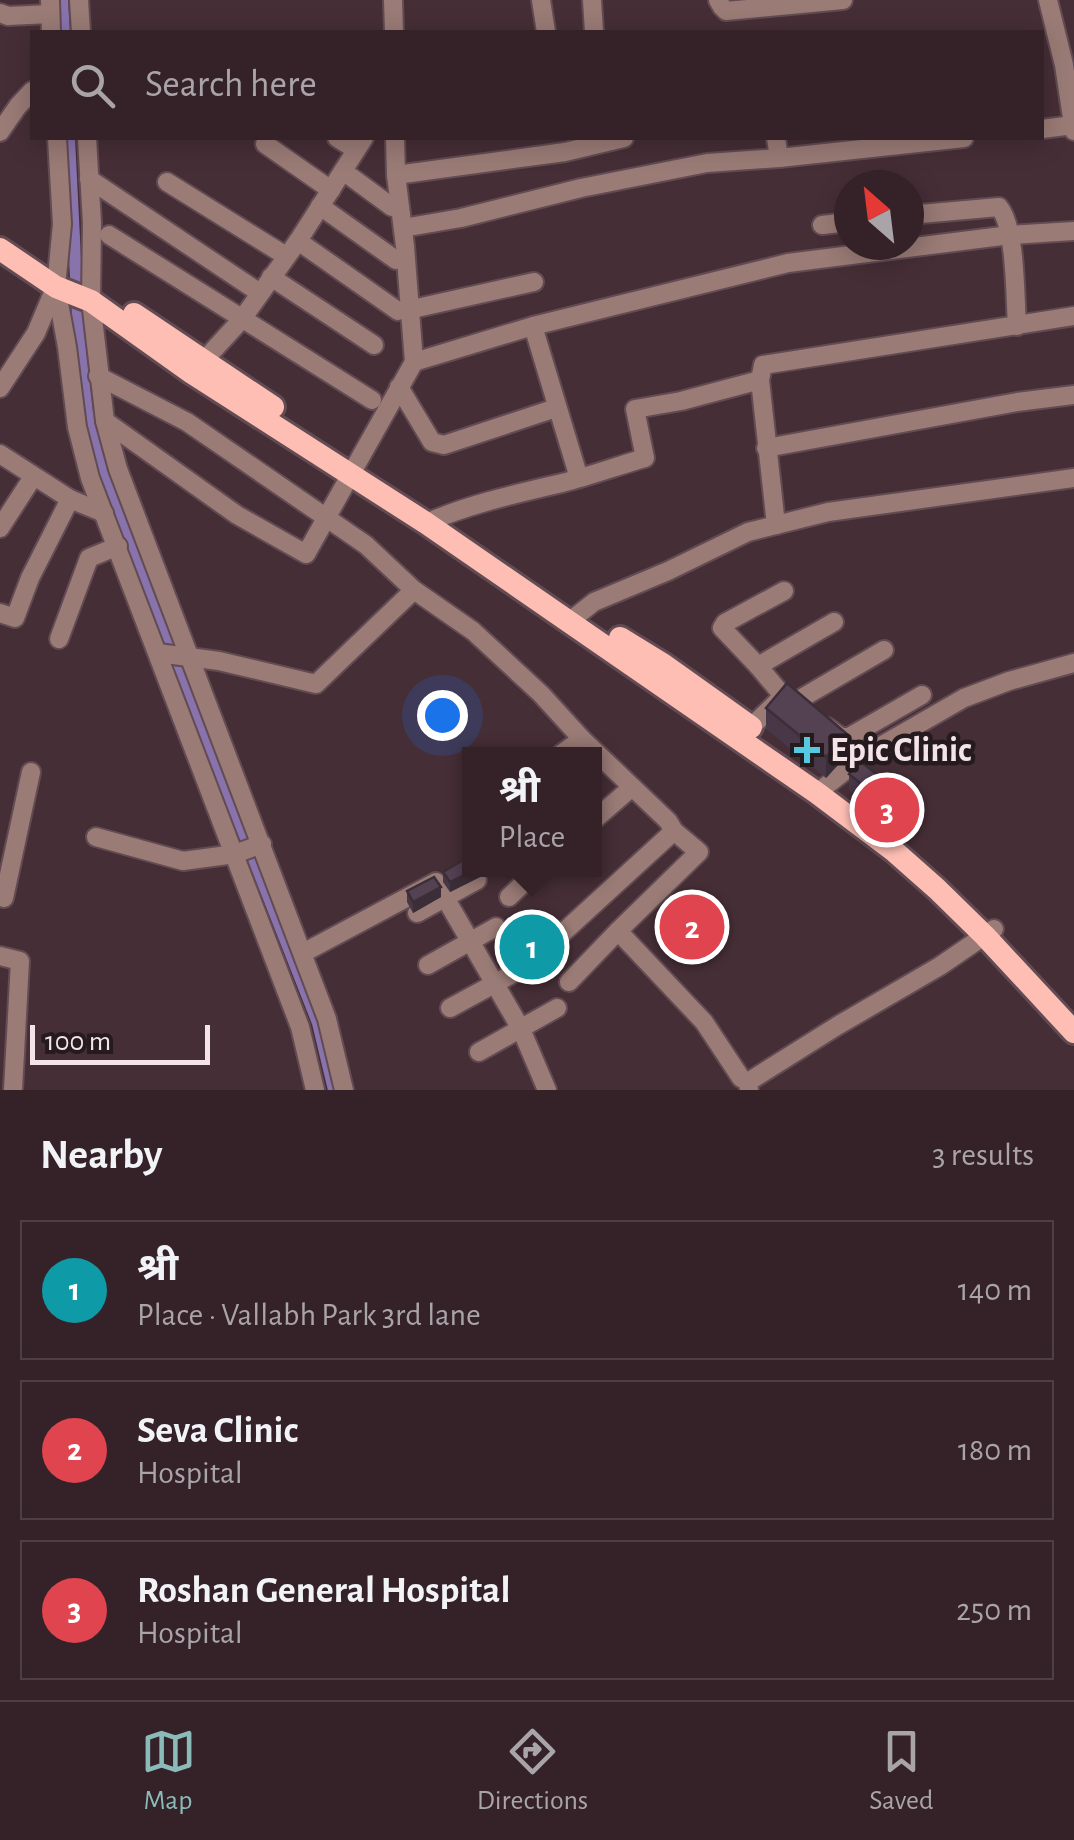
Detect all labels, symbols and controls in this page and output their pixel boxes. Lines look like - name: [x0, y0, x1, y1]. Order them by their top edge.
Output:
- search box: [30, 30, 1044, 140]
- icon: search: [65, 58, 120, 113]
- text: Search here: [145, 66, 317, 104]
- north arrow: [834, 170, 924, 260]
- your location: [417, 690, 468, 741]
- place label: Epic Clinic: [830, 733, 972, 768]
- marker: Epic Clinic: [794, 737, 820, 763]
- popup: [462, 747, 602, 877]
- text: श्री: [499, 772, 540, 810]
- pin: 3: [854, 772, 920, 848]
- text: Place: [499, 821, 565, 853]
- pin: 2: [660, 890, 724, 964]
- pin: 1: [500, 910, 564, 984]
- scale bar: [30, 1020, 210, 1064]
- text: 100 m: [45, 1028, 111, 1056]
- text: Nearby: [40, 1134, 163, 1176]
- text: 3 results: [932, 1139, 1034, 1171]
- text: श्री: [137, 1250, 178, 1288]
- text: 1: [69, 1274, 80, 1306]
- text: 140 m: [958, 1274, 1032, 1306]
- text: Place · Vallabh Park 3rd lane: [137, 1299, 481, 1331]
- text: Seva Clinic: [137, 1412, 298, 1450]
- text: 2: [67, 1434, 82, 1466]
- text: 180 m: [958, 1434, 1032, 1466]
- text: Hospital: [137, 1457, 243, 1489]
- text: Roshan General Hospital: [137, 1572, 510, 1610]
- text: 3: [68, 1594, 81, 1626]
- text: 250 m: [956, 1594, 1032, 1626]
- text: Hospital: [137, 1617, 243, 1649]
- tab: Map: [141, 1724, 196, 1818]
- tab: Directions: [477, 1724, 588, 1818]
- tab: Saved: [869, 1724, 933, 1818]

